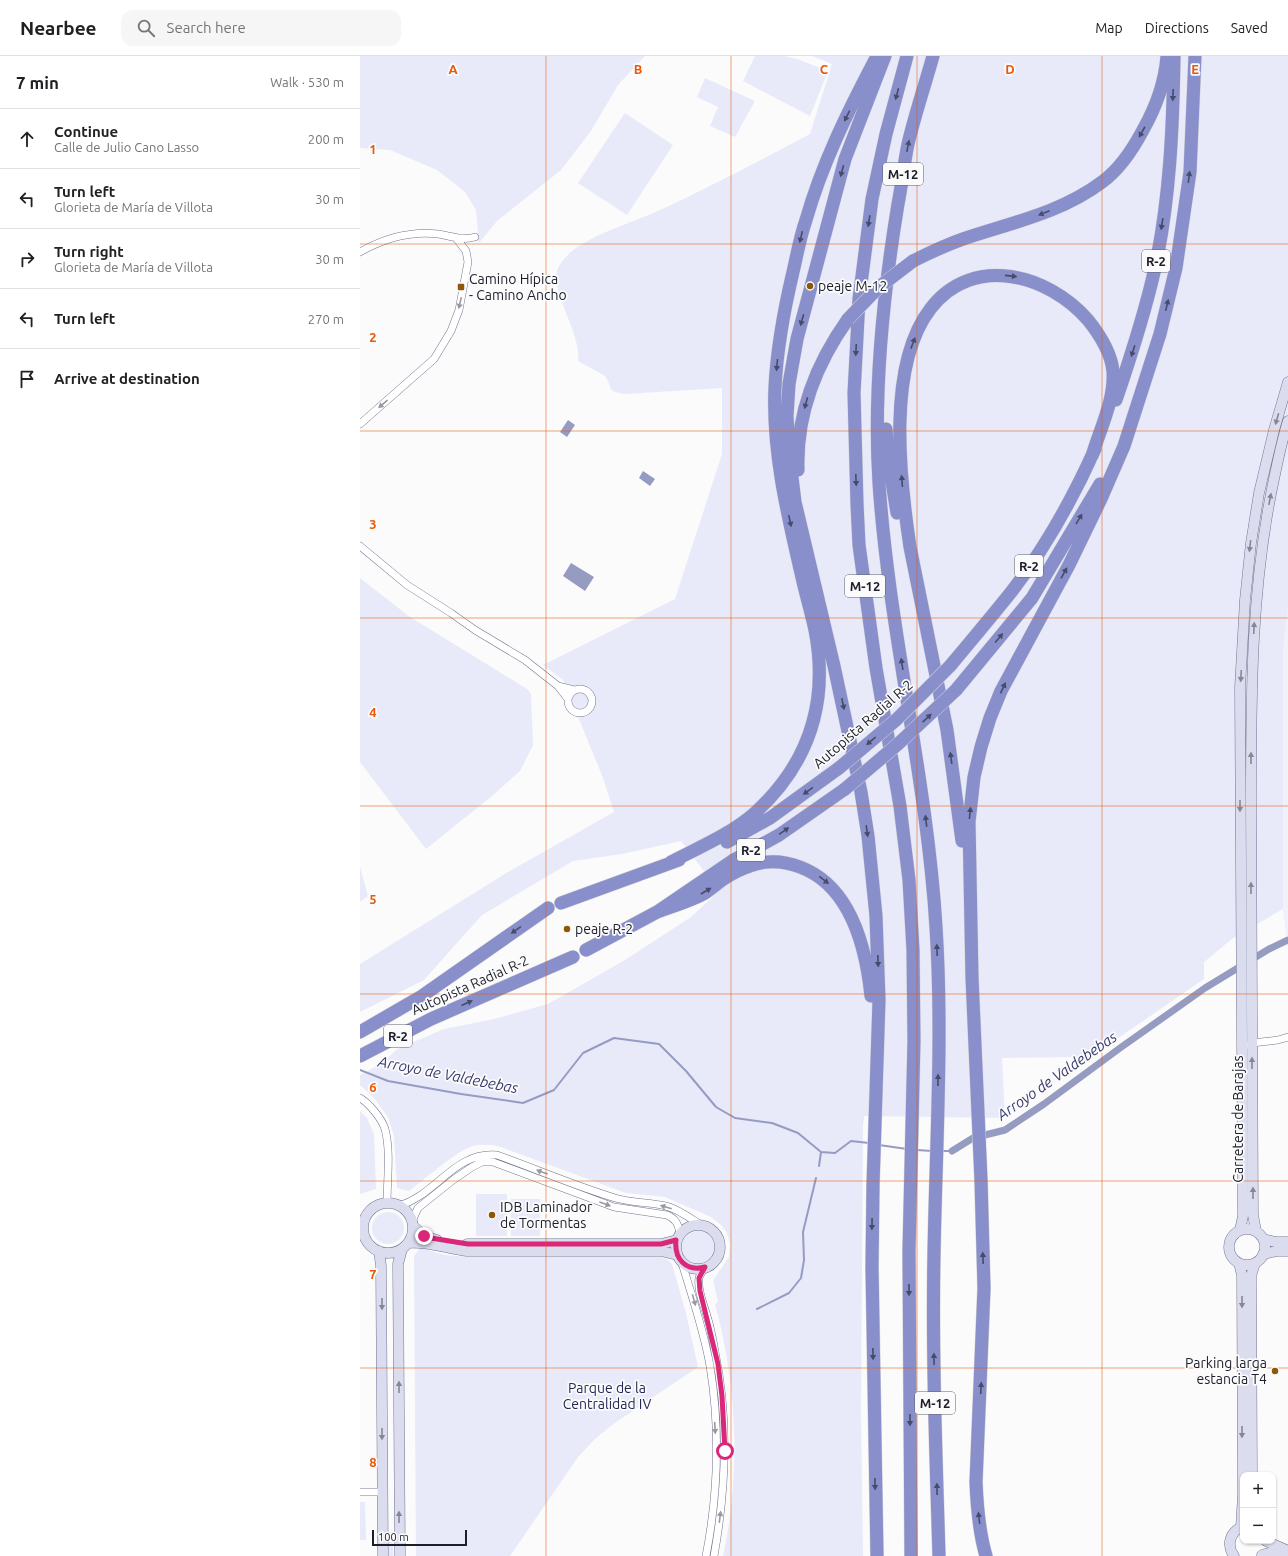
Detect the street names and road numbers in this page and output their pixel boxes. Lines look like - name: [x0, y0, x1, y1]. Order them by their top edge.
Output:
- road number: M-12: [883, 163, 923, 185]
- road number: R-2: [1142, 250, 1170, 272]
- road number: R-2: [1015, 555, 1043, 577]
- road number: M-12: [845, 575, 885, 597]
- street label: Autopista Radial R-2: [810, 676, 916, 772]
- road number: R-2: [737, 839, 765, 861]
- street label: Autopista Radial R-2: [409, 952, 531, 1018]
- road number: R-2: [384, 1025, 412, 1047]
- street label: Carretera de Barajas: [1230, 1055, 1246, 1183]
- road number: M-12: [915, 1392, 955, 1414]

